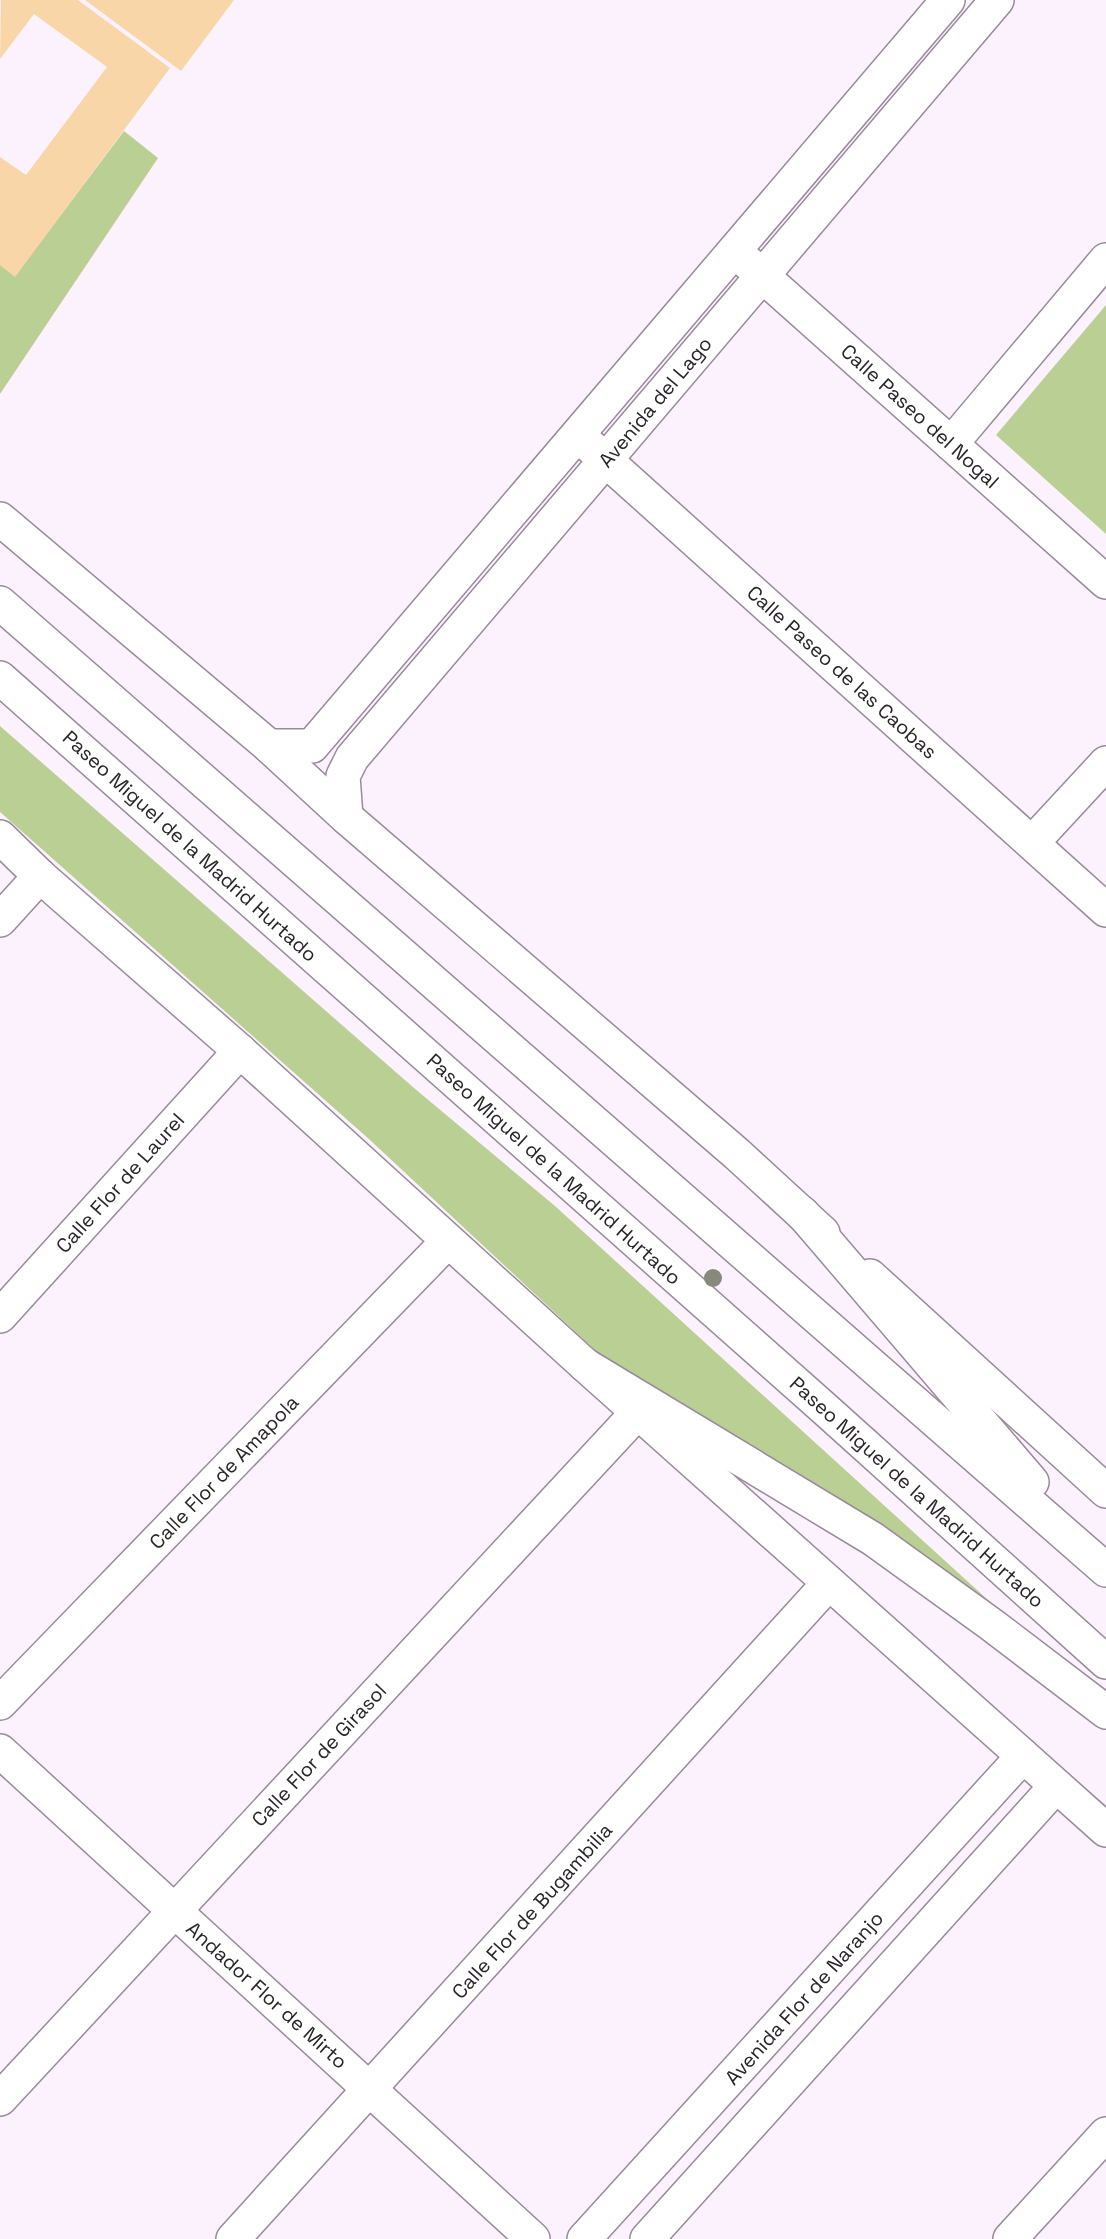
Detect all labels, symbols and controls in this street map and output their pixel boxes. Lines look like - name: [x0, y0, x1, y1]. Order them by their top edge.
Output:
- street label: Avenida del Lago: [593, 331, 717, 473]
- street label: Calle Paseo del Nogal: [836, 338, 1004, 494]
- street label: Calle Paseo de las Caobas: [741, 580, 943, 764]
- street label: Paseo Miguel de la Madrid Hurtado: [57, 725, 323, 967]
- street label: Paseo Miguel de la Madrid Hurtado: [421, 1048, 687, 1290]
- street label: Calle Flor de Laurel: [50, 1107, 190, 1259]
- street label: Paseo Miguel de la Madrid Hurtado: [784, 1371, 1050, 1613]
- street label: Calle Flor de Amapola: [144, 1389, 304, 1555]
- street label: Calle Flor de Girasol: [246, 1678, 392, 1832]
- street label: Calle Flor de Bugambilia: [446, 1818, 618, 2004]
- street label: Avenida Flor de Naranjo: [719, 1906, 889, 2090]
- street label: Andador Flor de Mirto: [181, 1916, 353, 2074]

